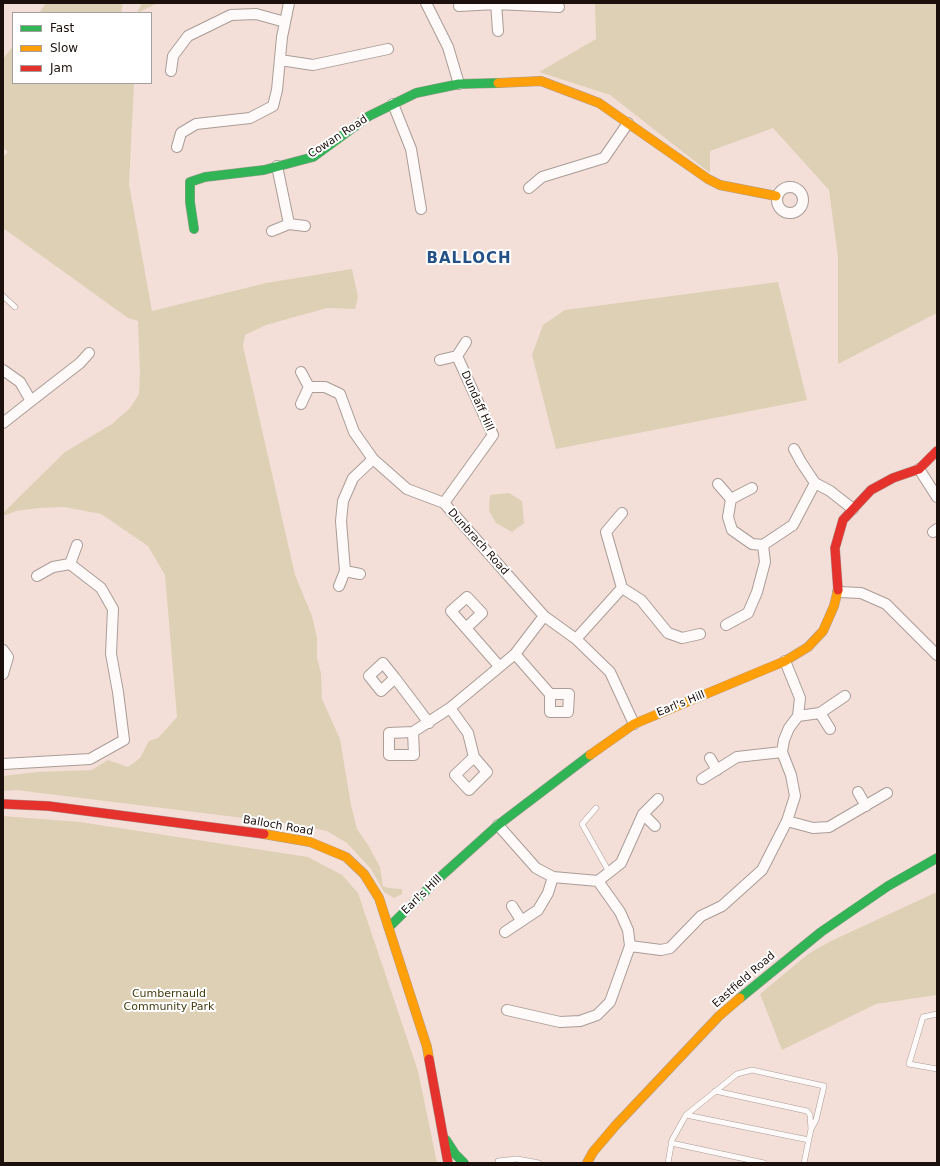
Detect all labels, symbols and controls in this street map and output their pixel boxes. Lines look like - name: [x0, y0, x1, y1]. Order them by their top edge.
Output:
- legend: [12, 12, 152, 84]
- text: Fast: [50, 21, 74, 35]
- text: Slow: [50, 41, 78, 55]
- text: Jam: [50, 61, 73, 75]
- street label: Cowan Road: [306, 113, 370, 161]
- district label: BALLOCH: [427, 250, 511, 268]
- street label: Dundaff Hill: [458, 369, 496, 433]
- street label: Dunbrach Road: [445, 506, 511, 578]
- street label: Earl's Hill: [655, 688, 707, 720]
- street label: Balloch Road: [242, 813, 314, 839]
- street label: Earl's Hill: [399, 873, 445, 917]
- street label: Eastfield Road: [710, 949, 778, 1011]
- park label: Cumbernauld Community Park: [124, 987, 214, 1013]

